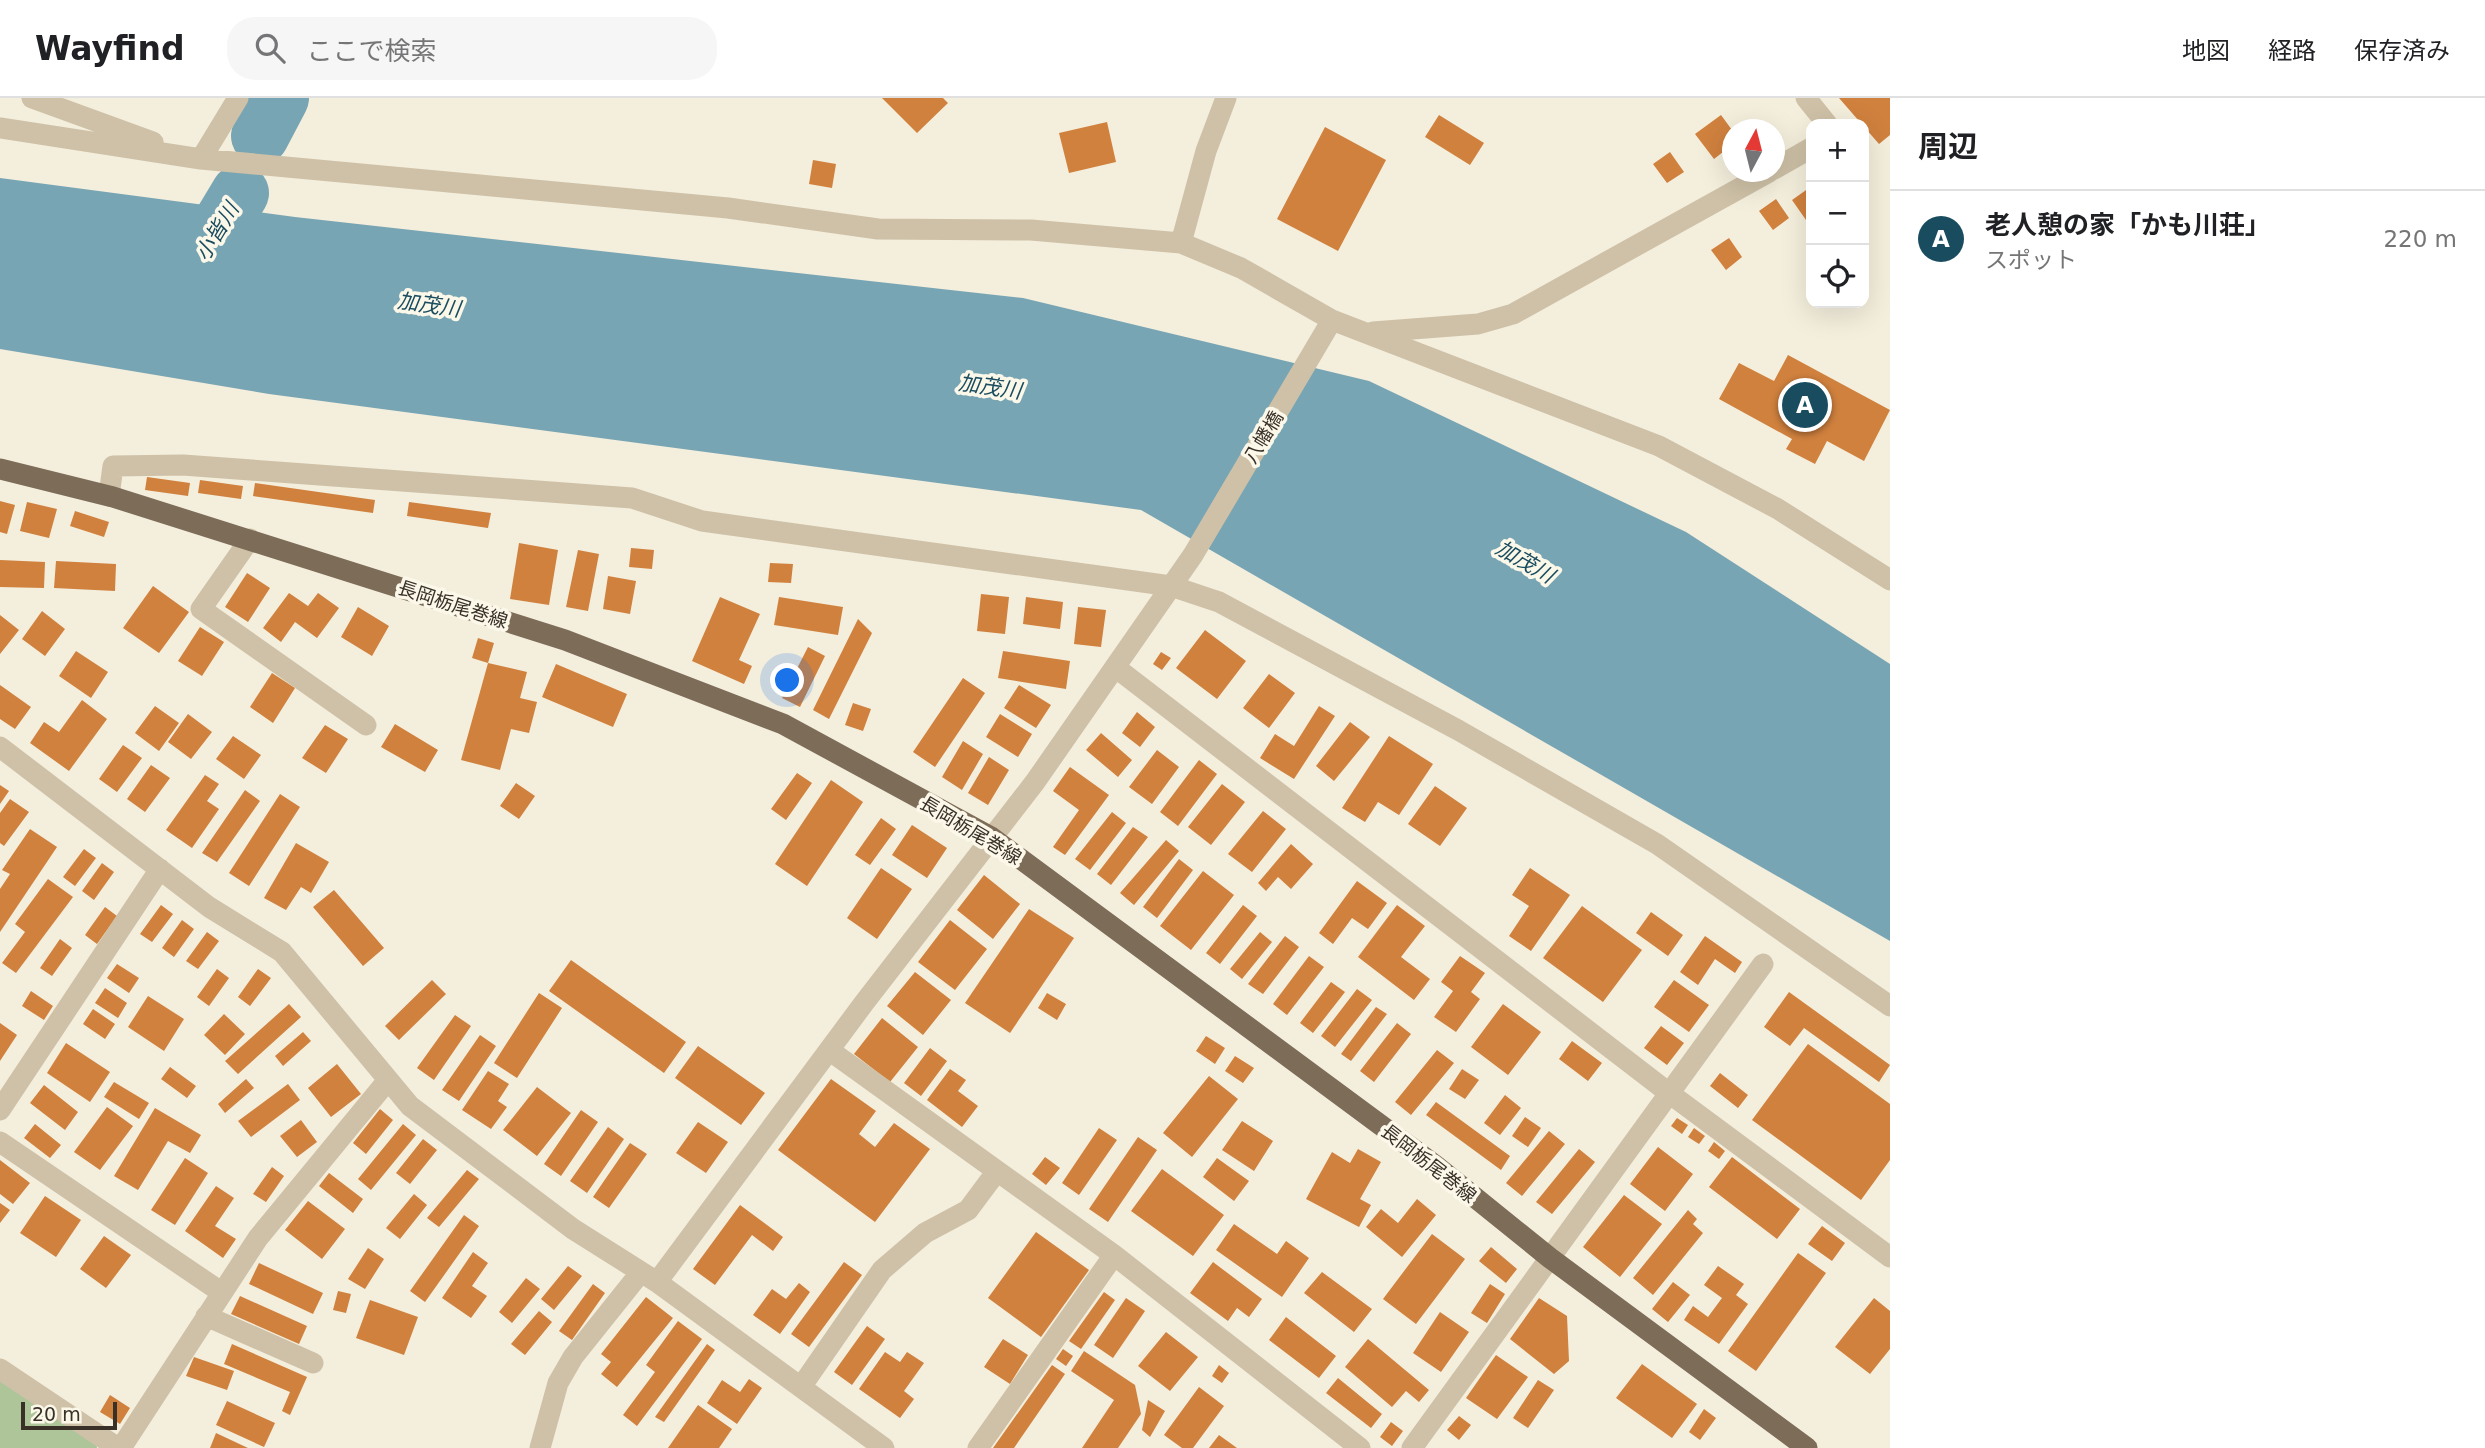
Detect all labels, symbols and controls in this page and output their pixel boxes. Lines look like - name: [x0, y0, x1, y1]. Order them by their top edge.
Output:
- search box: [227, 17, 717, 80]
- text: Wayfind: [35, 29, 185, 68]
- icon: search: [251, 29, 289, 67]
- text: ここで検索: [307, 36, 437, 66]
- text: 地図: [2182, 37, 2230, 65]
- text: 経路: [2268, 37, 2316, 65]
- text: 保存済み: [2354, 37, 2450, 65]
- north arrow: [1722, 119, 1785, 182]
- map controls: [1806, 119, 1869, 308]
- button: +: [1806, 119, 1869, 182]
- text: 周辺: [1918, 129, 1978, 164]
- button: −: [1806, 182, 1869, 245]
- water label: 小皆川: [190, 197, 245, 265]
- text: 老人憩の家「かも川荘」: [1985, 210, 2271, 240]
- text: A: [1932, 226, 1950, 252]
- text: 220 m: [2383, 226, 2457, 252]
- button: locate: [1806, 245, 1869, 308]
- text: スポット: [1985, 247, 2077, 273]
- water label: 加茂川: [396, 289, 464, 322]
- water label: 加茂川: [957, 371, 1025, 404]
- pin: A: [1782, 379, 1828, 431]
- street label: 八幡橋: [1239, 407, 1287, 467]
- water label: 加茂川: [1492, 536, 1560, 589]
- street label: 長岡栃尾巻線: [395, 576, 511, 632]
- your location: [770, 663, 804, 697]
- street label: 長岡栃尾巻線: [916, 791, 1026, 869]
- street label: 長岡栃尾巻線: [1377, 1119, 1481, 1207]
- scale bar: [21, 1399, 117, 1431]
- text: 20 m: [32, 1403, 81, 1425]

